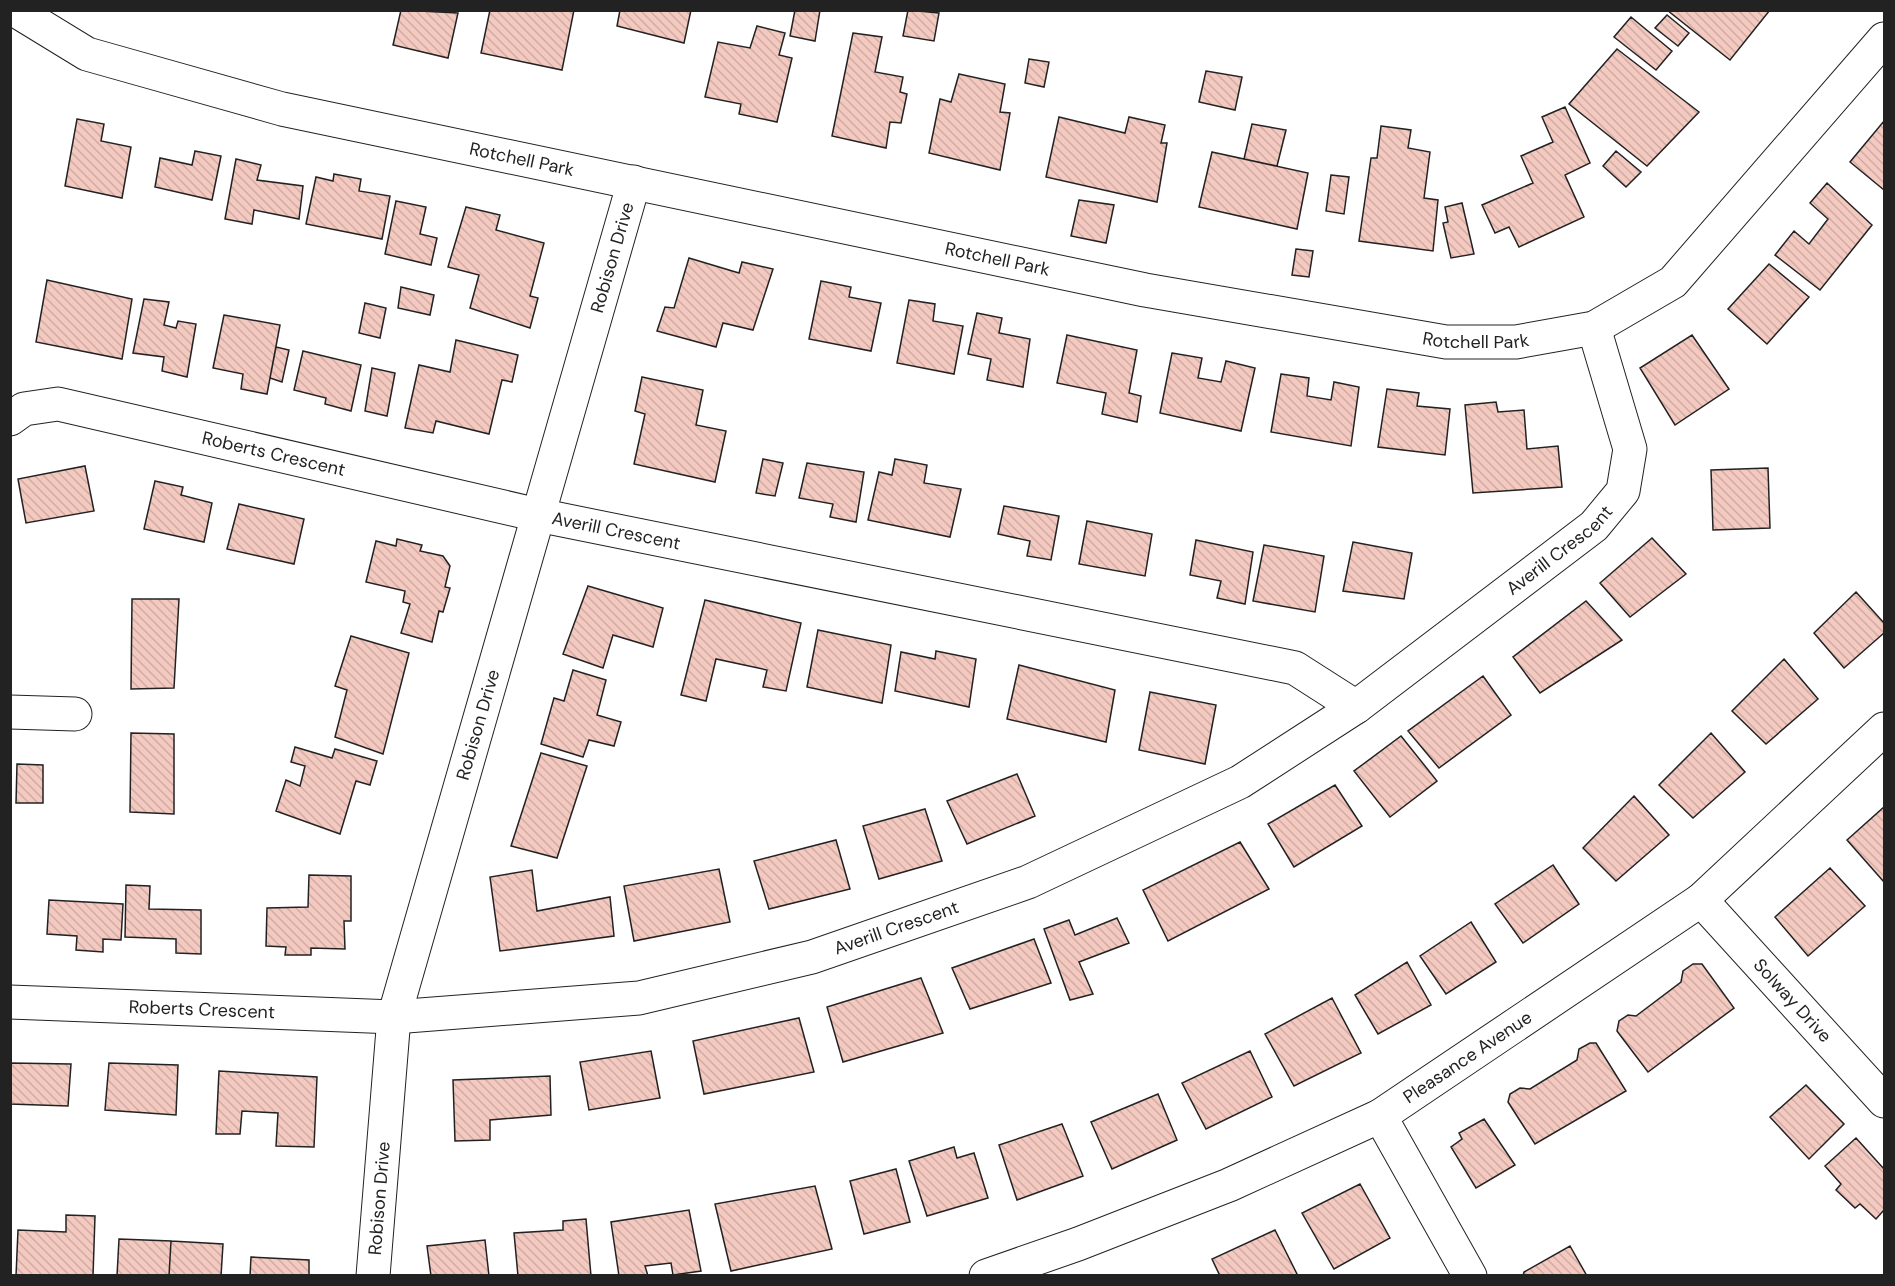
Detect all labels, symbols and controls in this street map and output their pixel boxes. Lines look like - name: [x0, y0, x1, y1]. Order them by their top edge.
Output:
- street label: Rotchell Park: [467, 137, 576, 182]
- street label: Robison Drive: [585, 199, 640, 316]
- street label: Rotchell Park: [943, 236, 1052, 282]
- street label: Rotchell Park: [1421, 326, 1531, 354]
- street label: Roberts Crescent: [200, 426, 348, 482]
- street label: Averill Crescent: [1501, 500, 1618, 601]
- street label: Averill Crescent: [550, 506, 683, 556]
- street label: Robison Drive: [451, 667, 505, 783]
- street label: Averill Crescent: [831, 895, 962, 961]
- street label: Solway Drive: [1748, 953, 1837, 1048]
- street label: Roberts Crescent: [128, 995, 275, 1024]
- street label: Pleasance Avenue: [1398, 1005, 1537, 1109]
- street label: Robison Drive: [363, 1140, 396, 1256]

